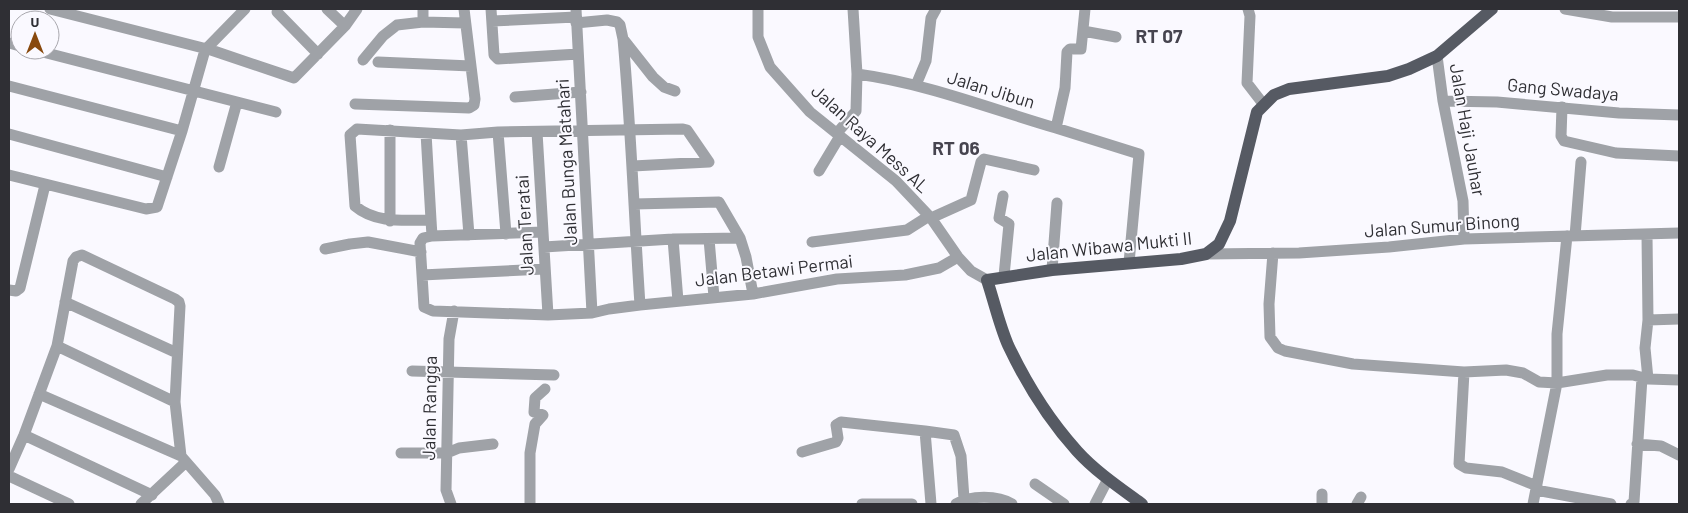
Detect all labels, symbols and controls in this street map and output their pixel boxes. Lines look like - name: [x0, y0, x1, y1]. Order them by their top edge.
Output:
- north arrow: [10, 10, 60, 60]
- text: U: [31, 13, 40, 30]
- district label: RT 07: [1136, 24, 1183, 47]
- street label: Jalan Haji Jauhar: [1445, 62, 1491, 198]
- street label: Jalan Jibun: [945, 65, 1038, 113]
- street label: Gang Swadaya: [1506, 73, 1620, 105]
- street label: Jalan Bunga Matahari: [551, 78, 581, 246]
- street label: Jalan Raya Mess AL: [807, 79, 934, 197]
- district label: RT 06: [932, 136, 980, 159]
- street label: Jalan Teratai: [510, 174, 538, 276]
- street label: Jalan Sumur Binong: [1364, 209, 1520, 241]
- street label: Jalan Wibawa Mukti II: [1025, 226, 1193, 266]
- street label: Jalan Betawi Permai: [694, 249, 854, 291]
- street label: Jalan Rangga: [417, 355, 441, 460]

